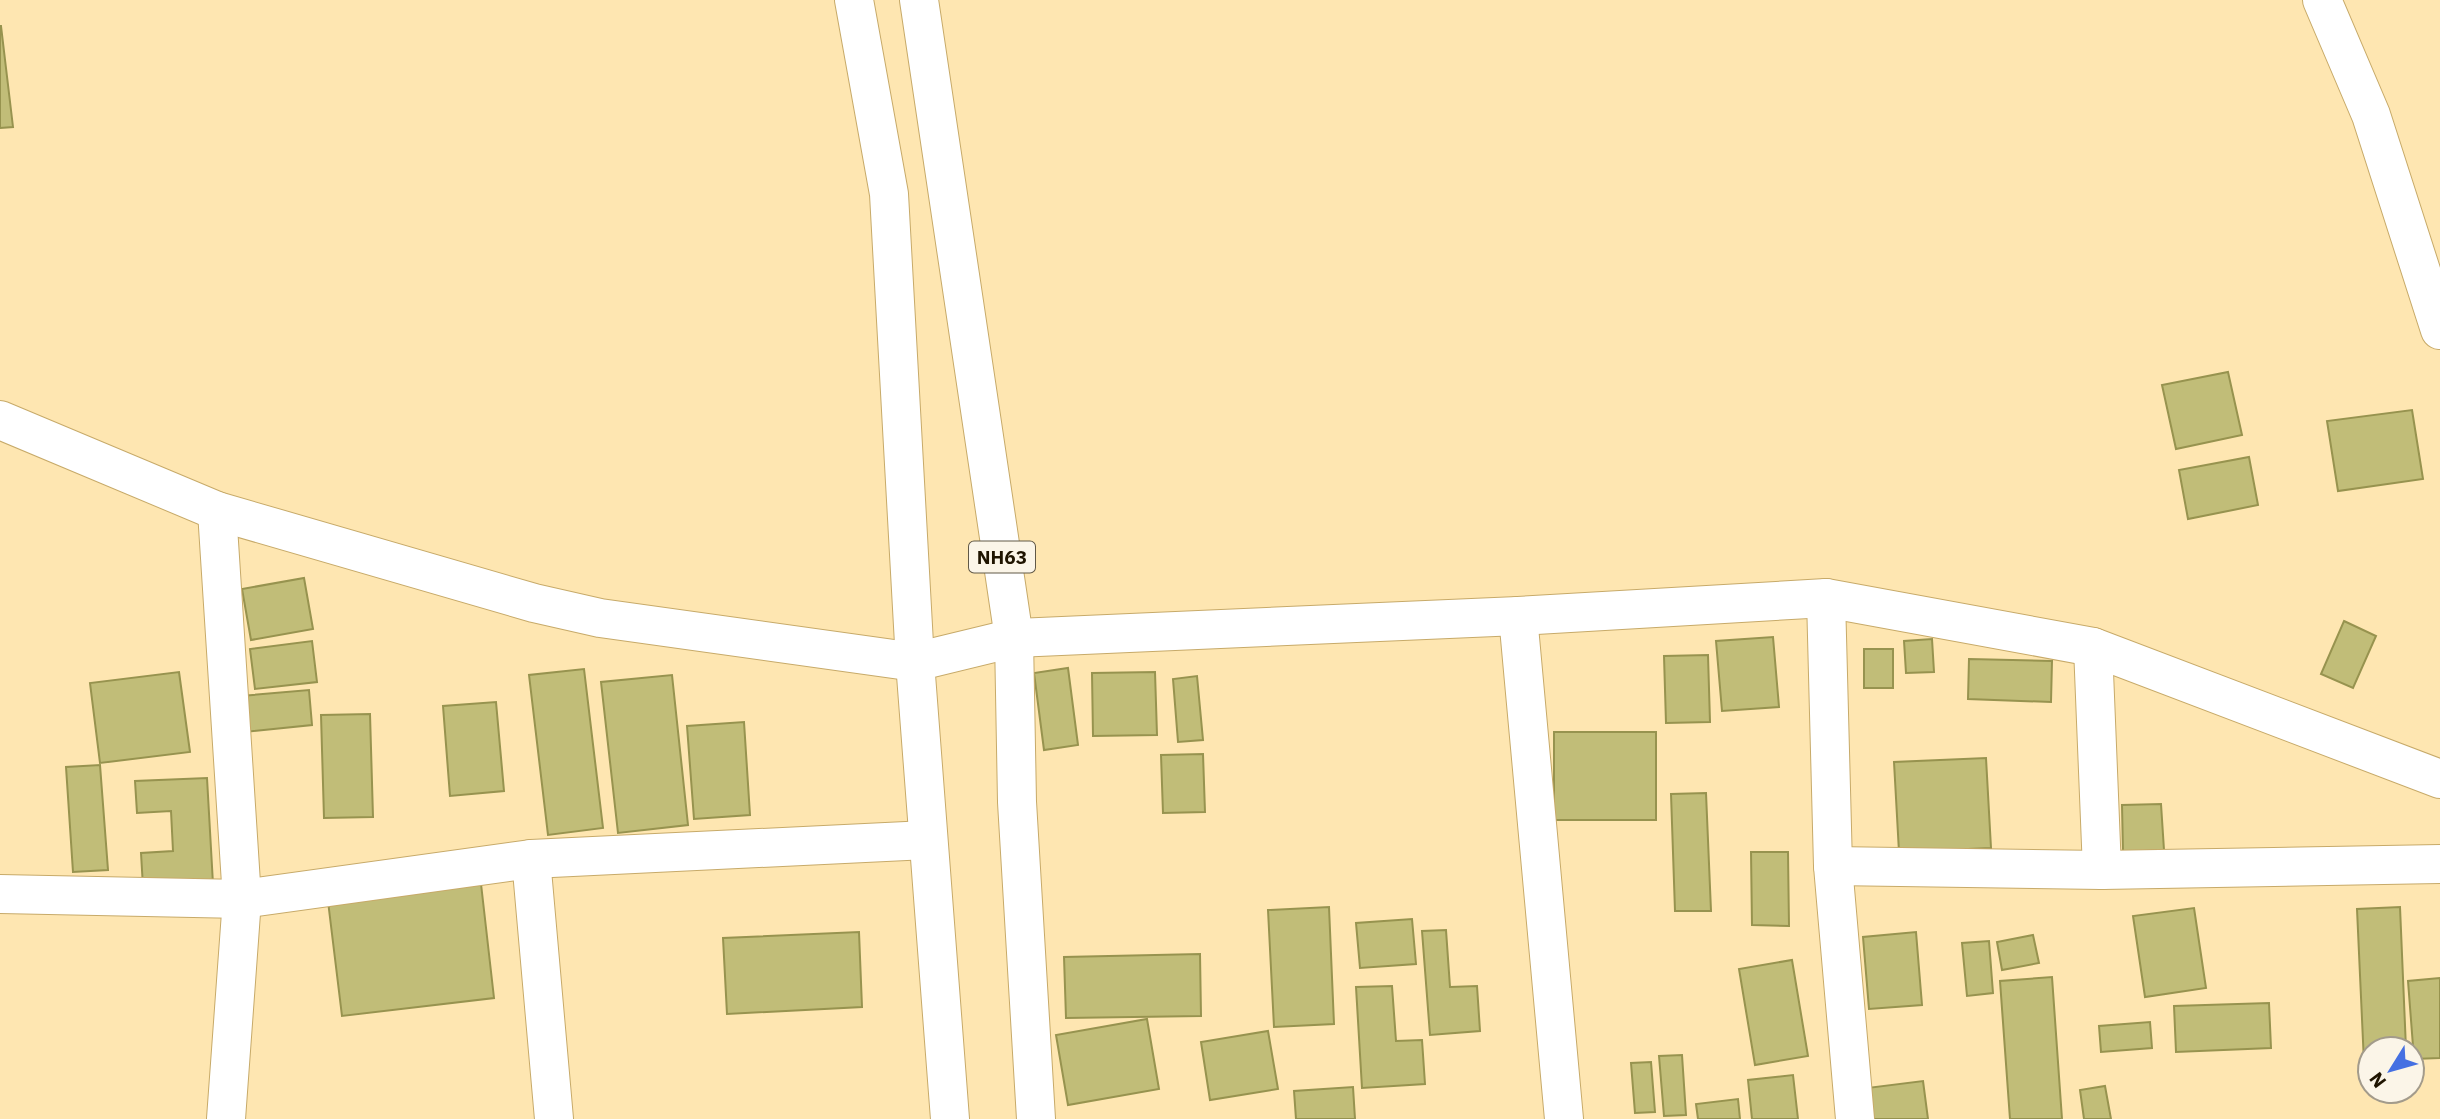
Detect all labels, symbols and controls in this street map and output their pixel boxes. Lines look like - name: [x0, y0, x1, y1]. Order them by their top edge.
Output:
- road number: NH63: [969, 542, 1035, 572]
- north arrow: [2356, 1035, 2426, 1105]
- text: N: [2364, 1068, 2391, 1093]

